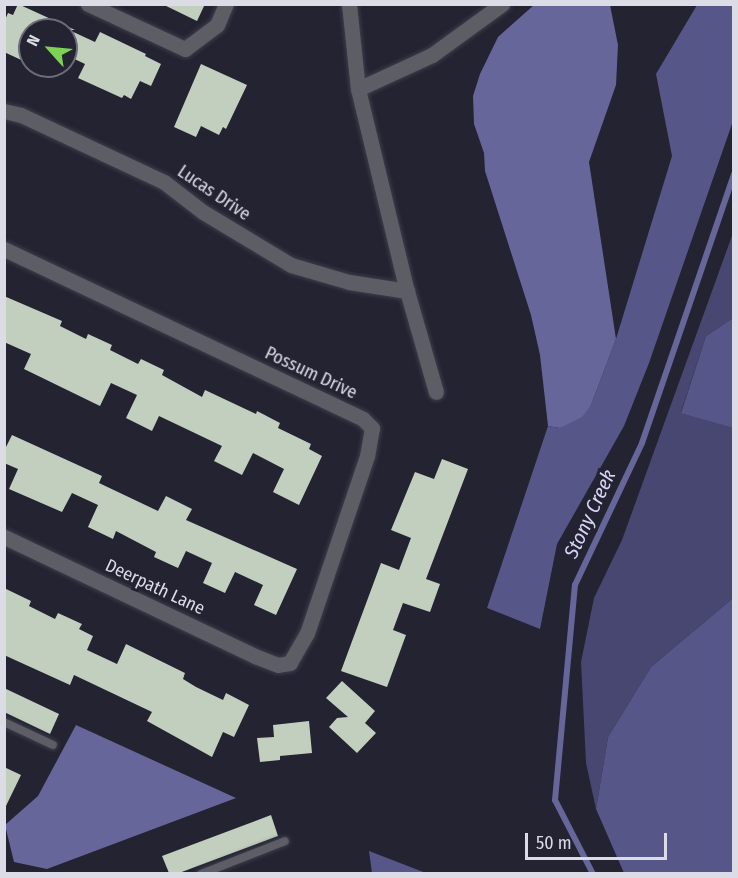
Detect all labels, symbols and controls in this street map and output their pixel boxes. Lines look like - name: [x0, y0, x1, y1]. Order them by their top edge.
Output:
- north arrow: [18, 18, 78, 78]
- text: N: [23, 32, 44, 49]
- street label: Lucas Drive: [173, 161, 255, 225]
- street label: Possum Drive: [262, 342, 360, 404]
- water label: Stony Creek: [559, 466, 621, 562]
- street label: Deerpath Lane: [102, 555, 208, 619]
- scale bar: [528, 821, 670, 859]
- text: 50 m: [536, 832, 572, 854]

